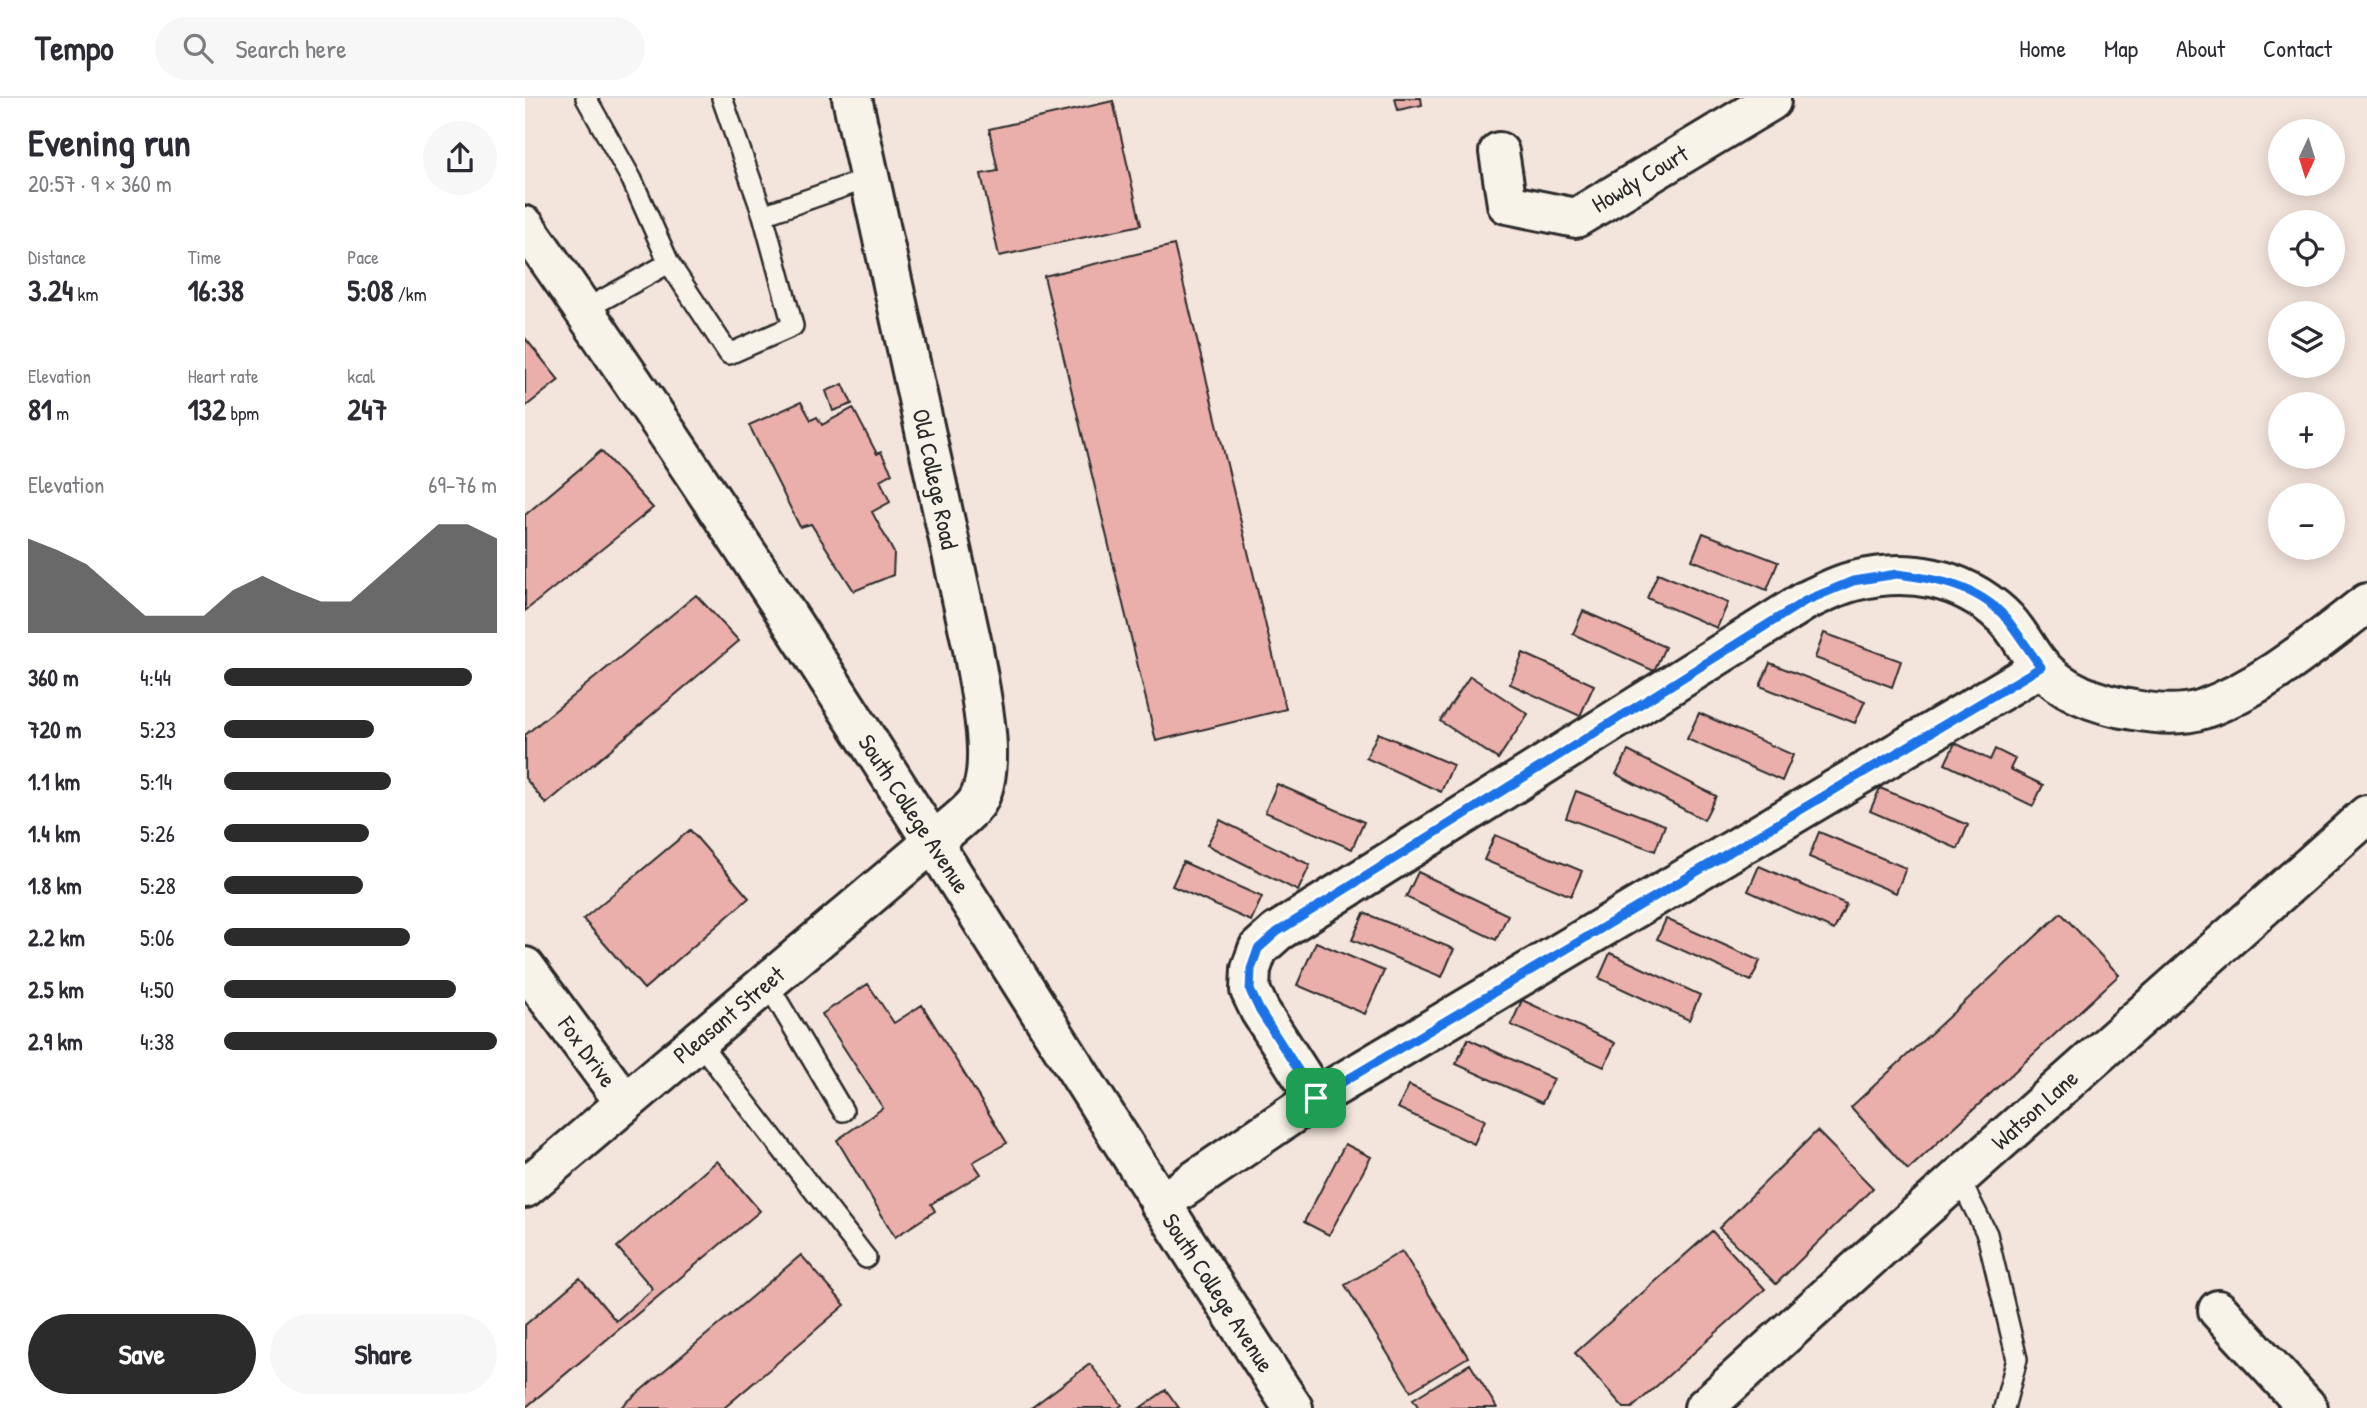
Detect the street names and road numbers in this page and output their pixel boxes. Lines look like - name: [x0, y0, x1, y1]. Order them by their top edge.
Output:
- street label: Howdy Court: [1585, 136, 1694, 219]
- street label: Old College Road: [906, 406, 966, 552]
- street label: South College Avenue: [851, 728, 978, 899]
- street label: Pleasant Street: [666, 958, 791, 1070]
- street label: Fox Drive: [551, 1009, 625, 1094]
- street label: Watson Lane: [1984, 1061, 2085, 1157]
- street label: South College Avenue: [1155, 1207, 1282, 1378]

